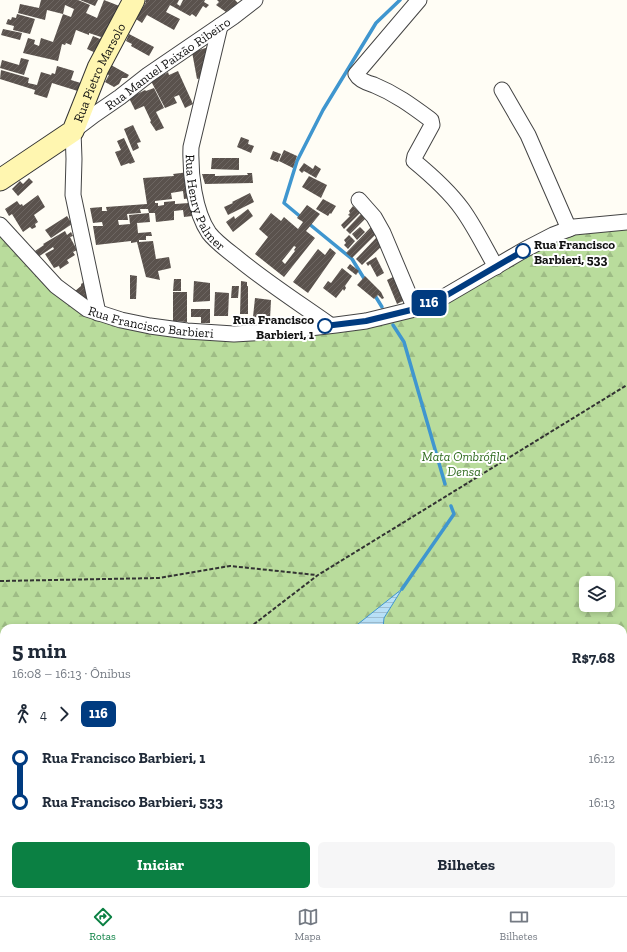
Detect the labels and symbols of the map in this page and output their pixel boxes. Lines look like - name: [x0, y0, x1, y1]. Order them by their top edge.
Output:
- street label: Rua Manuel Paixão Ribeiro: [102, 14, 233, 113]
- street label: Rua Pietro Marsolo: [70, 20, 128, 124]
- street label: Rua Henry Palmer: [183, 154, 229, 253]
- place label: Rua Francisco Barbieri, 533: [534, 237, 615, 267]
- marker: Rua Francisco Barbieri, 533: [515, 243, 531, 259]
- line badge: 116: [406, 290, 452, 316]
- street label: Rua Francisco Barbieri: [86, 302, 214, 340]
- place label: Rua Francisco Barbieri, 1: [233, 312, 315, 342]
- marker: Rua Francisco Barbieri, 1: [317, 318, 333, 334]
- park label: Mata Ombrófila Densa: [422, 449, 506, 479]

